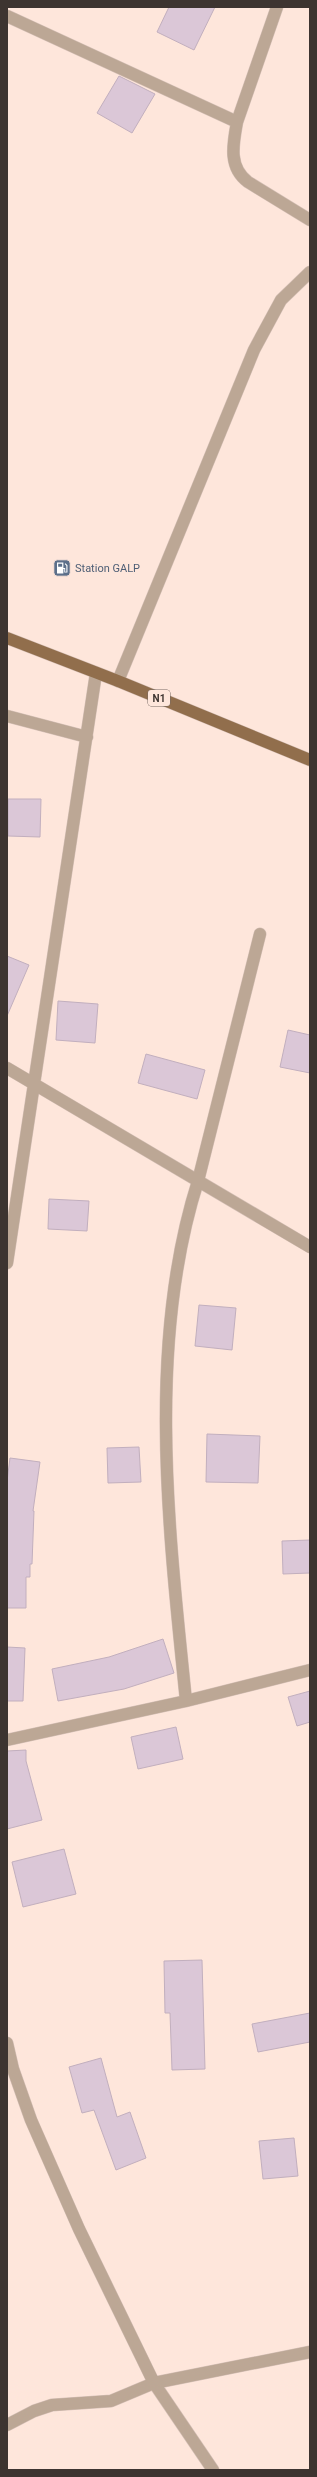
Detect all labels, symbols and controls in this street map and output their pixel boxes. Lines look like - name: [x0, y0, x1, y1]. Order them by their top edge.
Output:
- fuel station icon: Station GALP: [52, 558, 72, 578]
- place label: Station GALP: [75, 562, 140, 575]
- road number: N1: [148, 690, 170, 706]

